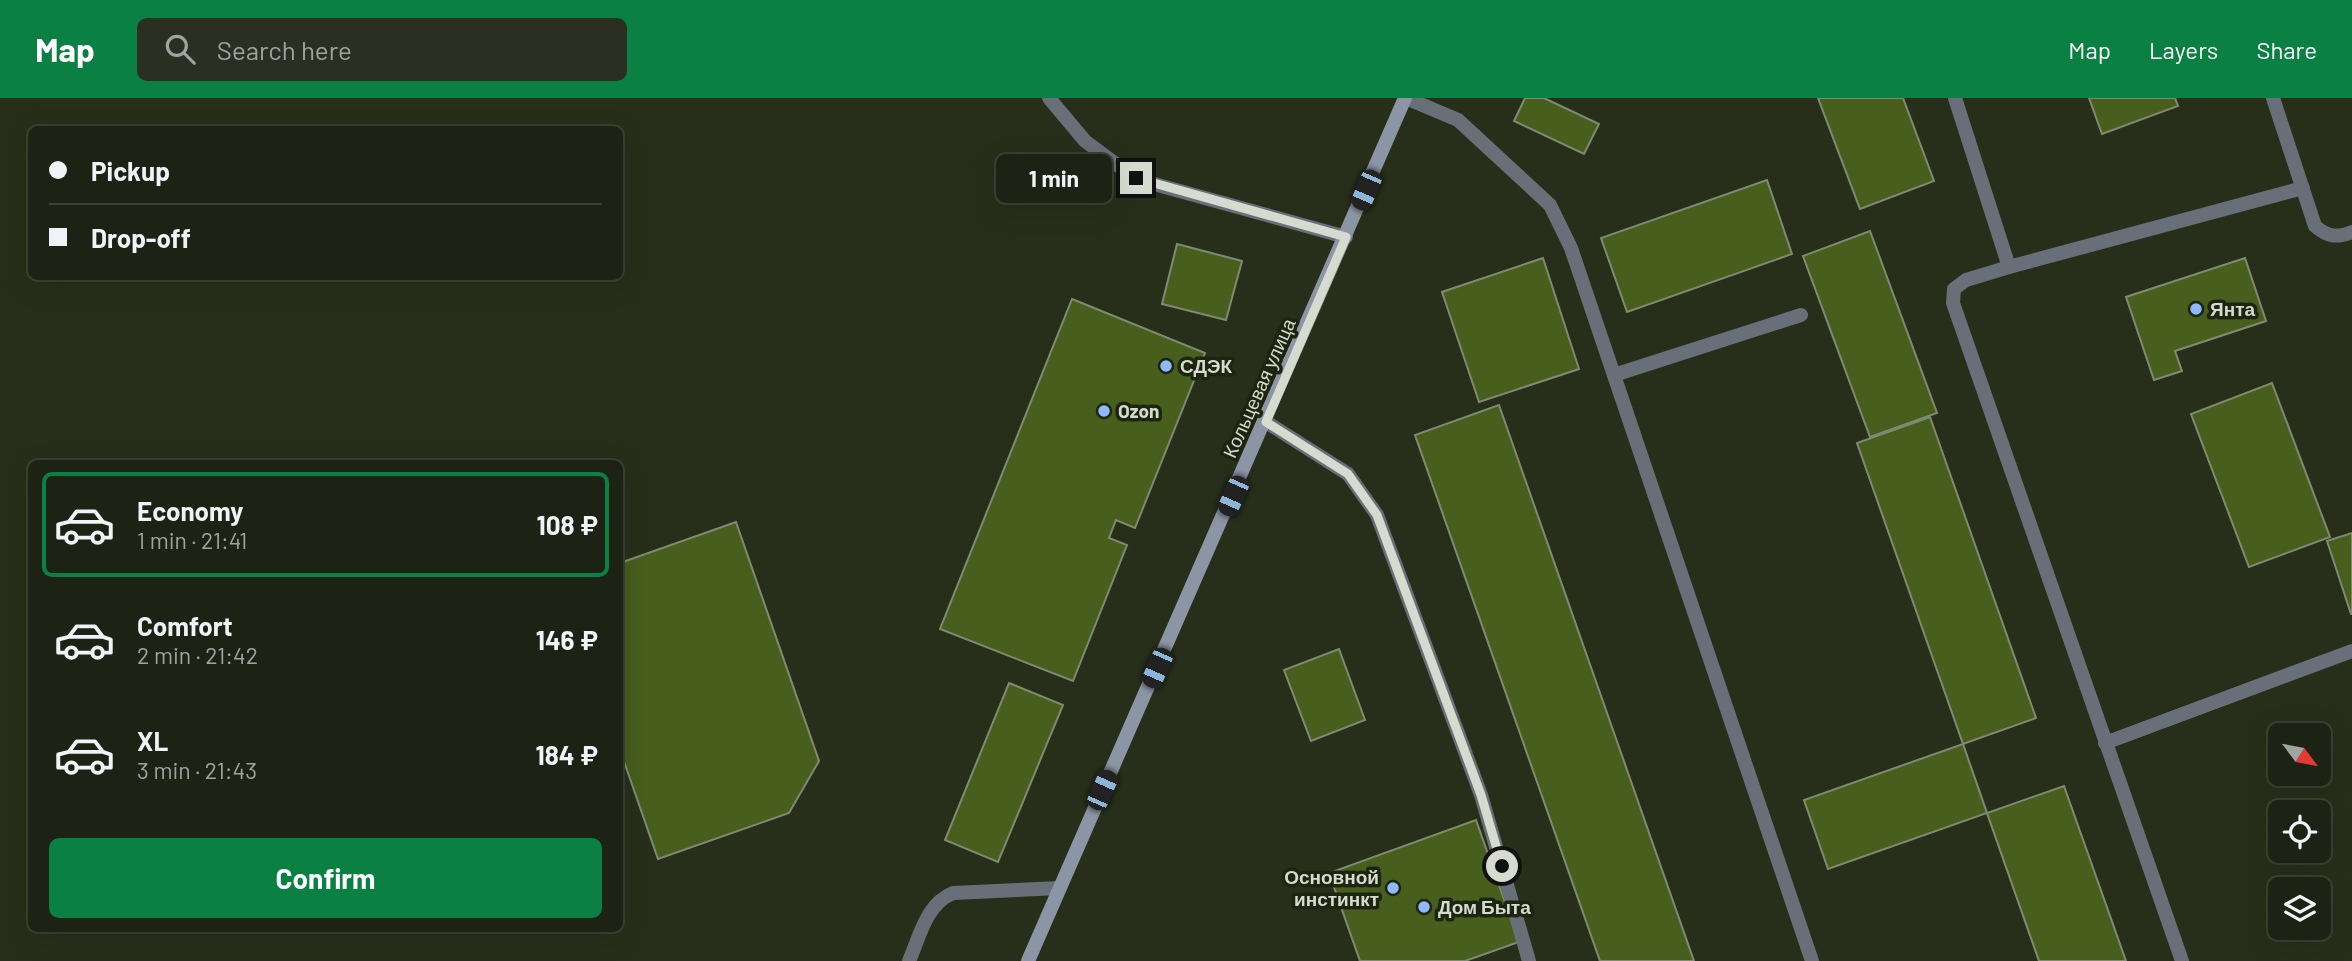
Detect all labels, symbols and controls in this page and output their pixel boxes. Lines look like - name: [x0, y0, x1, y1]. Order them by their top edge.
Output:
- search box: [137, 18, 627, 81]
- text: Map: [35, 29, 95, 69]
- icon: search: [161, 30, 199, 68]
- text: Search here: [217, 34, 352, 65]
- text: Map: [2068, 35, 2111, 64]
- text: Layers: [2149, 35, 2218, 64]
- text: Share: [2256, 35, 2317, 64]
- callout: 1 min: [996, 154, 1112, 202]
- text: Pickup: [91, 155, 170, 186]
- route end: [1120, 162, 1152, 194]
- text: 1 min: [1029, 164, 1079, 192]
- car: [1349, 167, 1384, 213]
- text: Drop-off: [91, 222, 191, 253]
- place label: Янта: [2210, 297, 2255, 320]
- marker: Янта: [2188, 301, 2204, 317]
- street label: Кольцевая улица: [1217, 314, 1300, 461]
- place label: СДЭК: [1180, 354, 1233, 377]
- marker: СДЭК: [1158, 358, 1174, 374]
- place label: Ozon: [1118, 399, 1160, 422]
- marker: Ozon: [1096, 403, 1112, 419]
- car: [1215, 473, 1252, 519]
- icon: car: [53, 493, 116, 556]
- text: Economy: [137, 495, 243, 526]
- text: 108 ₽: [536, 509, 598, 540]
- text: 1 min · 21:41: [137, 526, 247, 554]
- icon: car: [53, 608, 116, 671]
- text: Comfort: [137, 610, 233, 641]
- text: 146 ₽: [536, 624, 598, 655]
- text: 2 min · 21:42: [137, 641, 258, 669]
- car: [1139, 645, 1176, 691]
- icon: car: [53, 723, 116, 786]
- north arrow: [2268, 723, 2331, 786]
- map controls: [2268, 723, 2331, 940]
- text: XL: [137, 725, 168, 756]
- text: 184 ₽: [536, 739, 598, 770]
- text: 3 min · 21:43: [137, 756, 257, 784]
- car: [1084, 767, 1121, 813]
- button: locate: [2268, 800, 2331, 863]
- button: Confirm: [49, 838, 602, 918]
- route start: [1486, 850, 1518, 882]
- place label: Основной инстинкт: [1284, 865, 1379, 910]
- button: layers: [2268, 877, 2331, 940]
- marker: Основной инстинкт: [1385, 880, 1401, 896]
- place label: Дом Быта: [1438, 895, 1531, 918]
- marker: Дом Быта: [1416, 899, 1432, 915]

